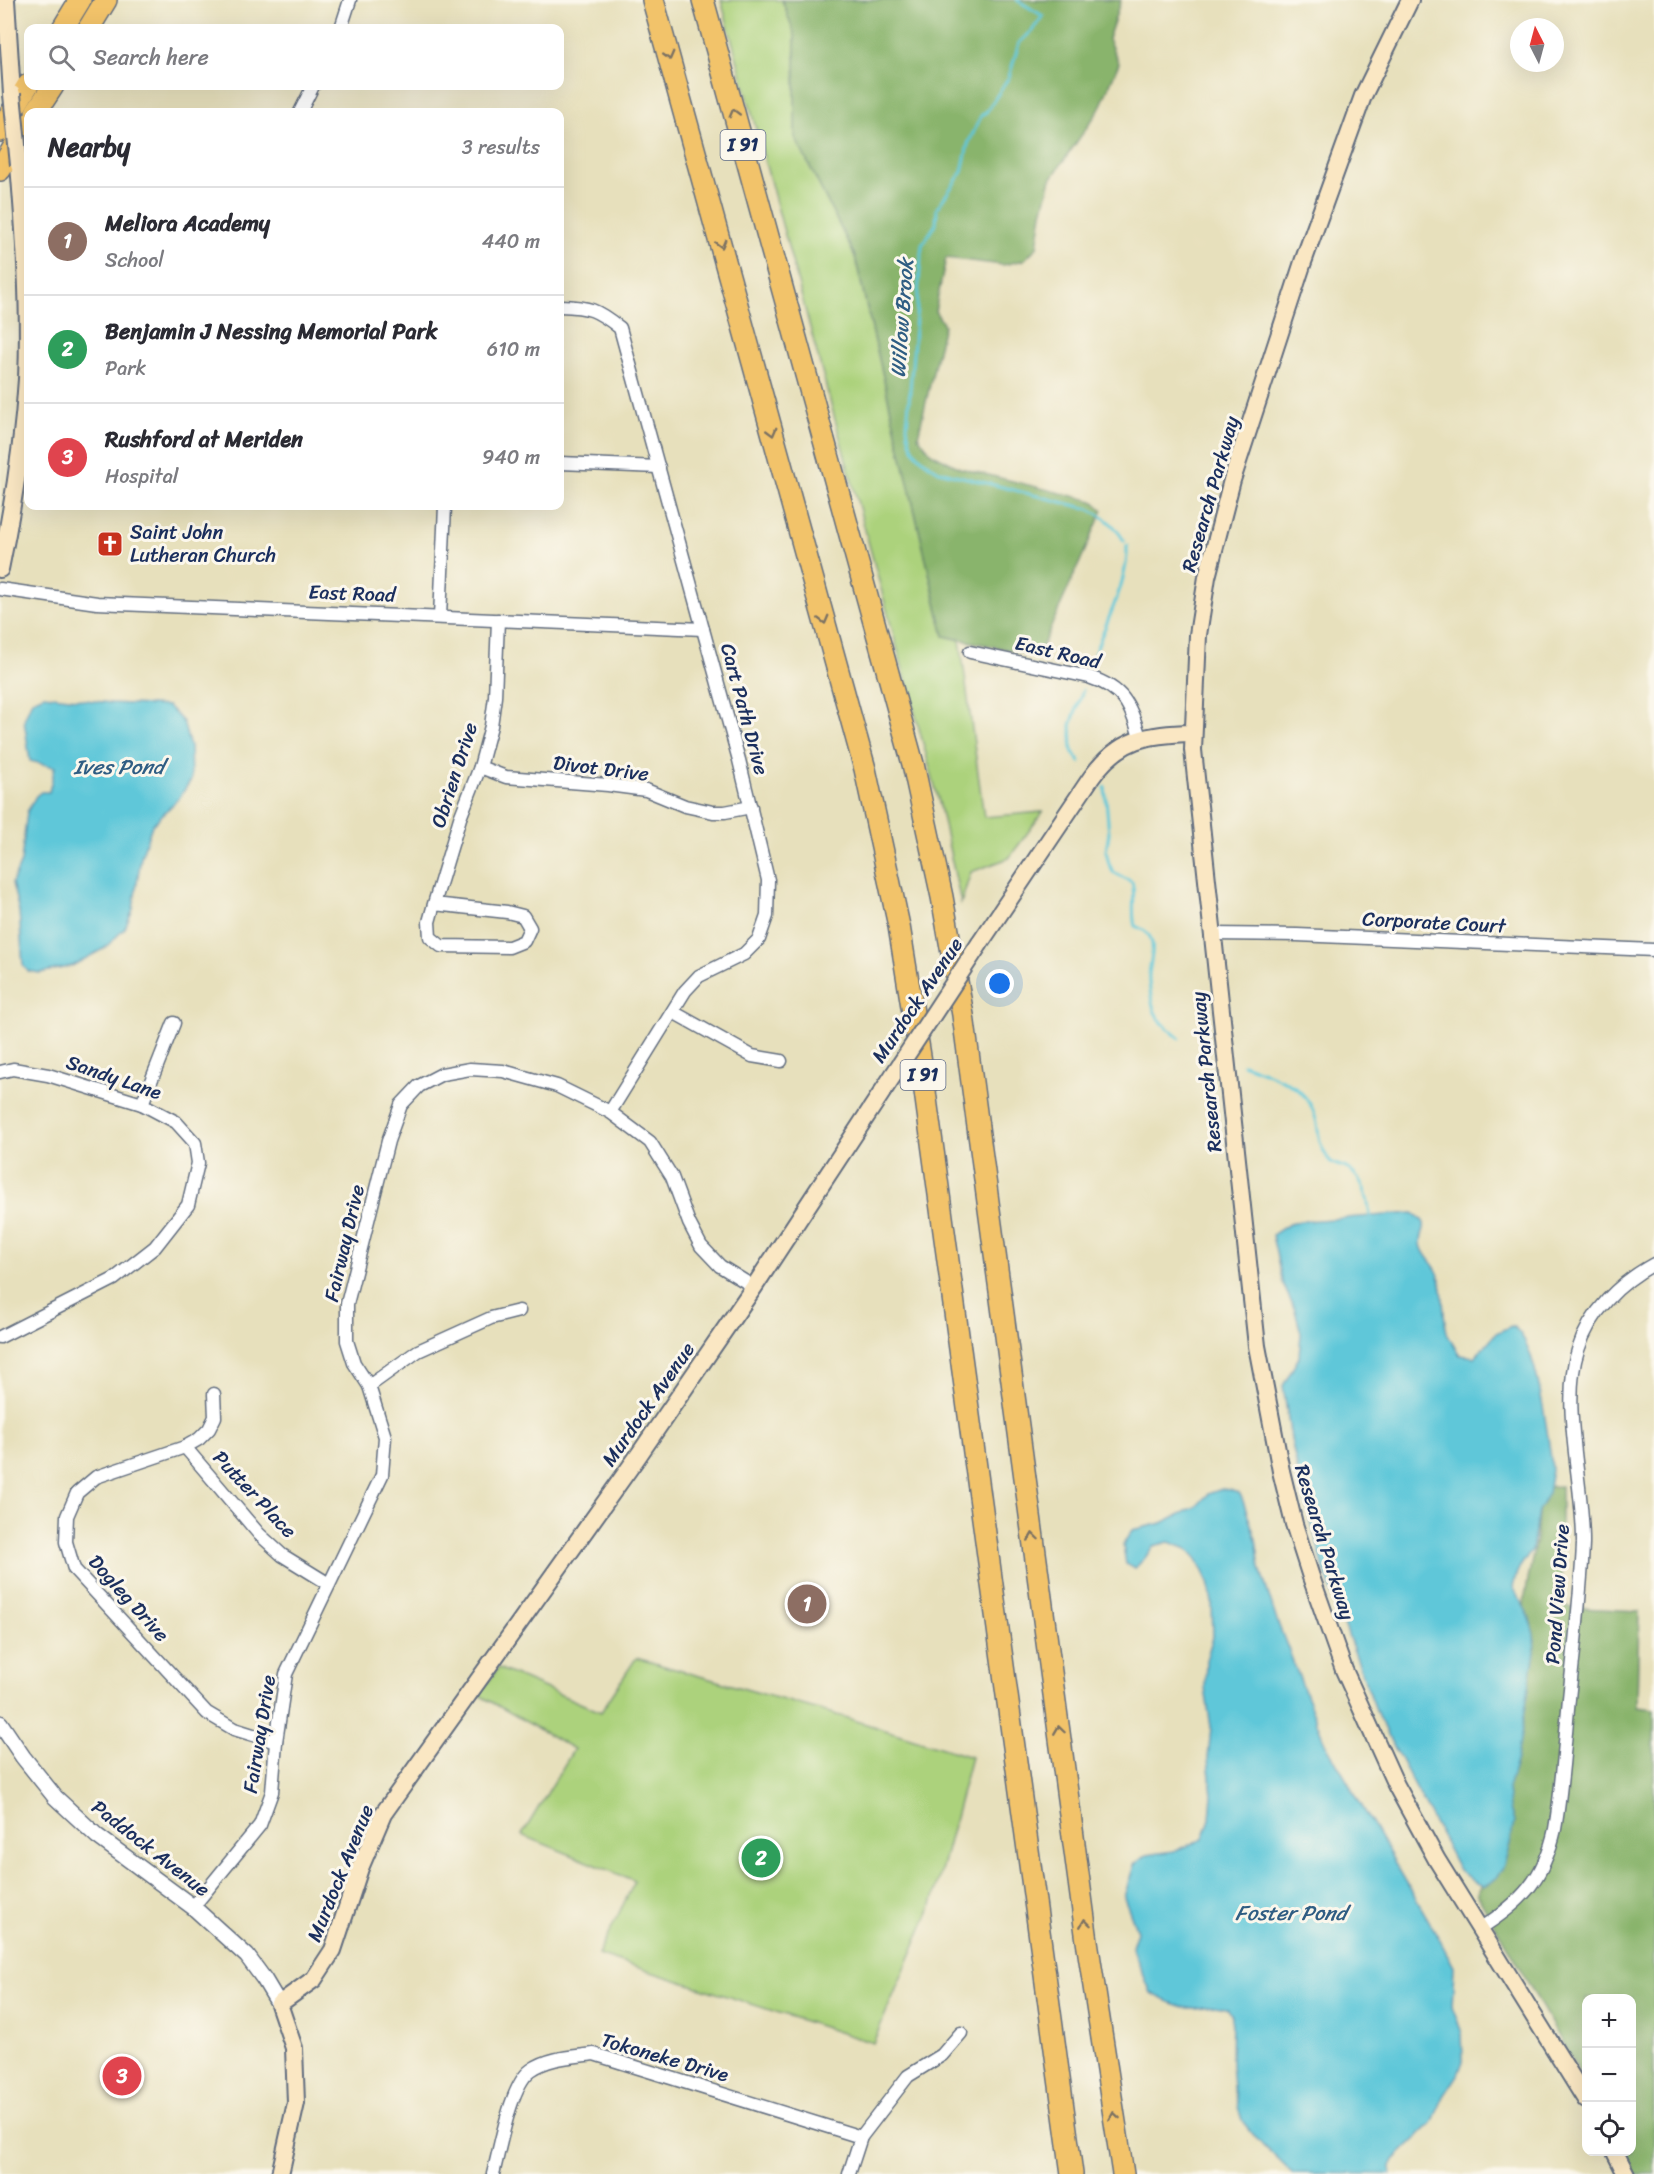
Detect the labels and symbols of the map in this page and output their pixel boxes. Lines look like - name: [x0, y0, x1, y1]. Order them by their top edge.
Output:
- north arrow: [1510, 18, 1564, 72]
- one-way arrow: [662, 51, 674, 61]
- one-way arrow: [728, 108, 741, 118]
- road number: I 91: [720, 130, 766, 160]
- one-way arrow: [713, 239, 726, 249]
- water label: Willow Brook: [879, 255, 925, 379]
- street label: Research Parkway: [1171, 411, 1250, 576]
- one-way arrow: [765, 427, 778, 437]
- place label: Saint John Lutheran Church: [130, 515, 276, 573]
- church icon: Saint John Lutheran Church: [95, 529, 125, 559]
- street label: East Road: [308, 574, 398, 613]
- one-way arrow: [817, 614, 829, 625]
- street label: East Road: [1011, 626, 1106, 680]
- street label: Cart Path Drive: [710, 639, 779, 779]
- street label: Obrien Drive: [421, 718, 488, 833]
- street label: Divot Drive: [551, 745, 651, 792]
- water label: Ives Pond: [73, 748, 170, 786]
- street label: Corporate Court: [1361, 901, 1508, 944]
- street label: Murdock Avenue: [862, 930, 973, 1070]
- your location: [985, 969, 1014, 998]
- street label: Research Parkway: [1181, 989, 1232, 1154]
- street label: Sandy Lane: [61, 1045, 167, 1110]
- road number: I 91: [900, 1060, 946, 1090]
- street label: Fairway Drive: [314, 1181, 375, 1305]
- street label: Murdock Avenue: [592, 1335, 705, 1474]
- street label: Putter Place: [204, 1442, 305, 1547]
- street label: Research Parkway: [1284, 1460, 1365, 1625]
- street label: Pond View Drive: [1535, 1523, 1580, 1665]
- one-way arrow: [1027, 1532, 1039, 1541]
- street label: Dogleg Drive: [79, 1546, 178, 1650]
- pin: 1: [788, 1582, 826, 1626]
- street label: Fairway Drive: [233, 1672, 286, 1796]
- one-way arrow: [1053, 1725, 1065, 1735]
- street label: Paddock Avenue: [84, 1791, 218, 1906]
- street label: Murdock Avenue: [297, 1799, 384, 1947]
- pin: 2: [742, 1836, 780, 1880]
- water label: Foster Pond: [1235, 1894, 1352, 1932]
- one-way arrow: [1079, 1919, 1091, 1928]
- street label: Tokoneke Drive: [597, 2023, 733, 2093]
- pin: 3: [102, 2054, 142, 2098]
- one-way arrow: [1108, 2112, 1120, 2121]

